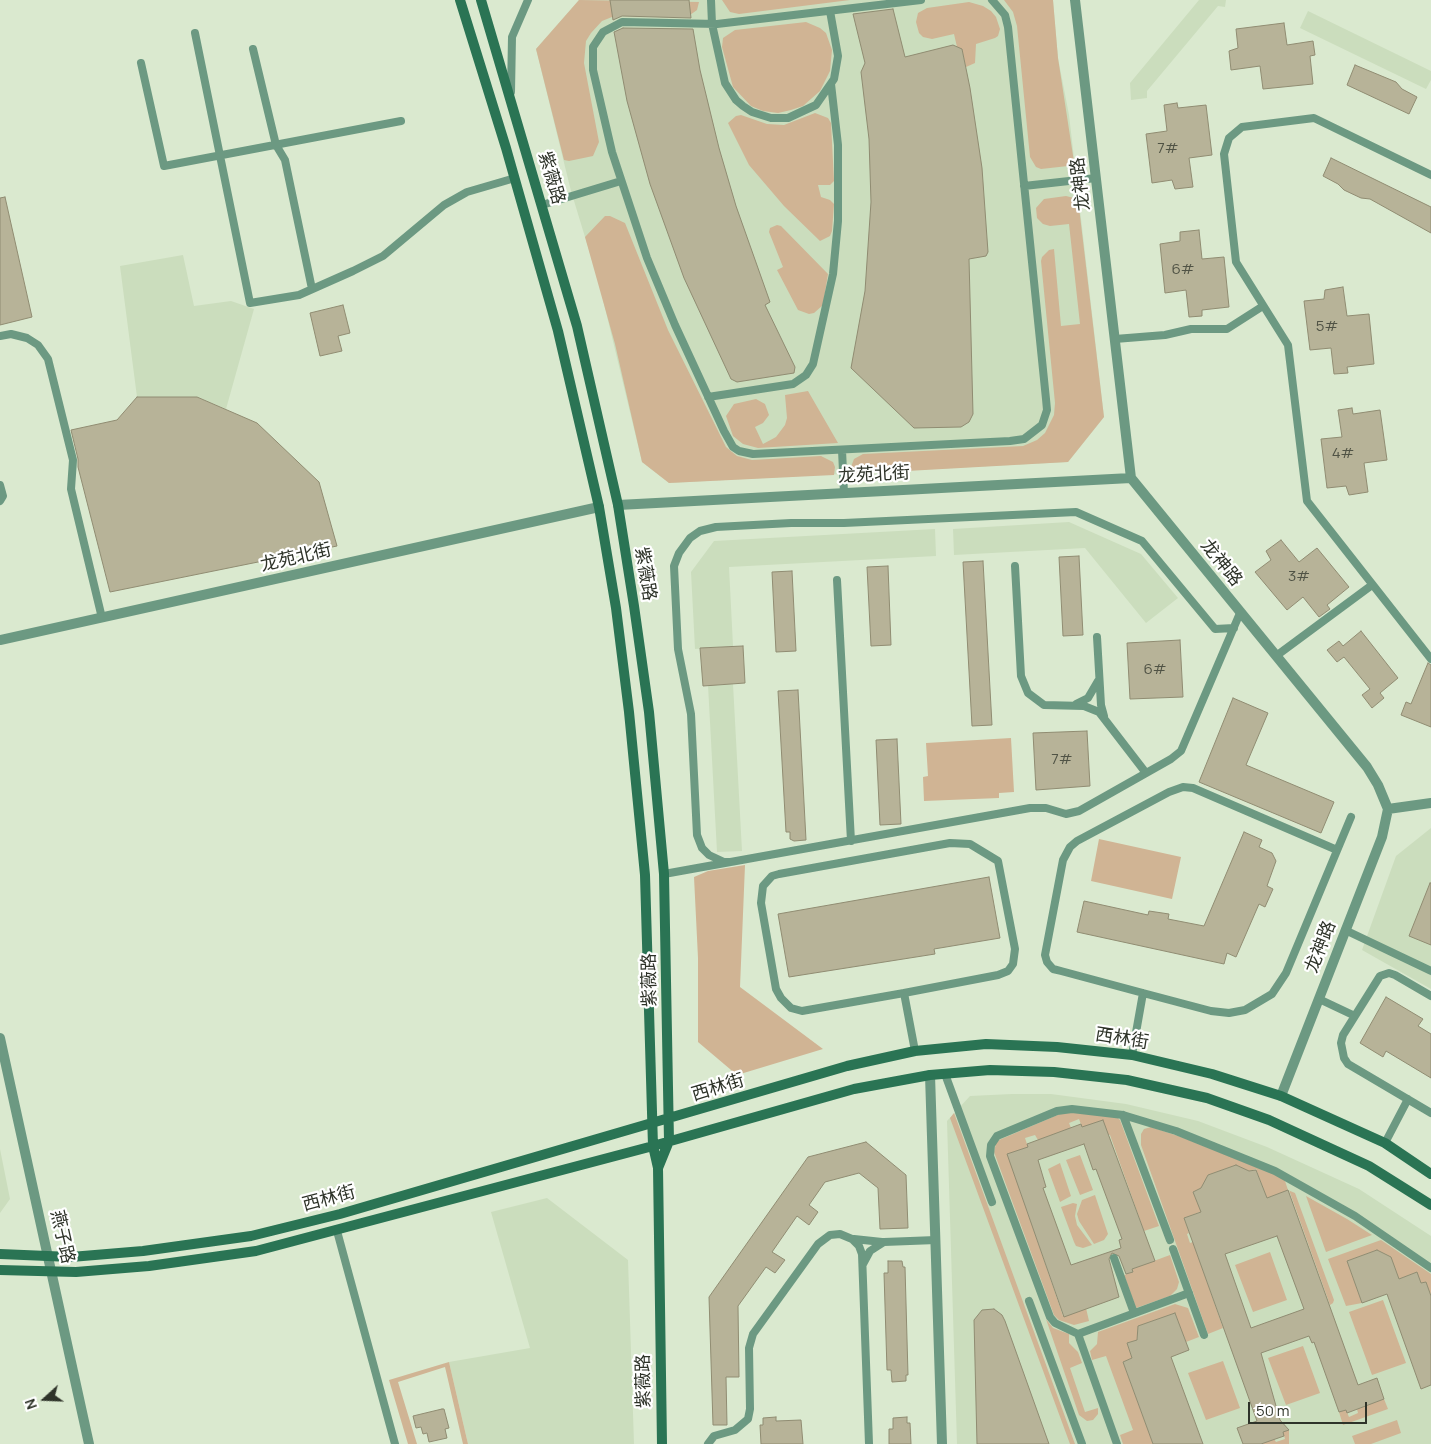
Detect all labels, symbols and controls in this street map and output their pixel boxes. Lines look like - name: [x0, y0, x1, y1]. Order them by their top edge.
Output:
- house number: 7#: [1157, 140, 1179, 158]
- street label: 紫薇路: [533, 149, 569, 207]
- street label: 龙神路: [1067, 156, 1095, 212]
- house number: 6#: [1171, 261, 1195, 279]
- house number: 5#: [1316, 318, 1338, 336]
- house number: 4#: [1332, 445, 1354, 463]
- street label: 龙苑北街: [837, 462, 911, 488]
- street label: 龙神路: [1196, 535, 1246, 591]
- street label: 龙苑北街: [258, 539, 334, 577]
- street label: 紫薇路: [630, 546, 660, 602]
- house number: 3#: [1288, 568, 1310, 586]
- house number: 6#: [1143, 661, 1167, 679]
- house number: 7#: [1051, 751, 1073, 769]
- street label: 龙神路: [1301, 918, 1341, 976]
- street label: 紫薇路: [639, 953, 661, 1007]
- street label: 西林街: [1094, 1024, 1150, 1054]
- street label: 西林街: [689, 1070, 747, 1106]
- street label: 西林街: [300, 1182, 358, 1216]
- street label: 燕子路: [45, 1208, 79, 1266]
- street label: 紫薇路: [633, 1354, 655, 1408]
- north arrow: [20, 1374, 70, 1424]
- scale bar: [1251, 1392, 1370, 1424]
- text: N: [20, 1396, 41, 1412]
- text: 50 m: [1256, 1400, 1290, 1421]

